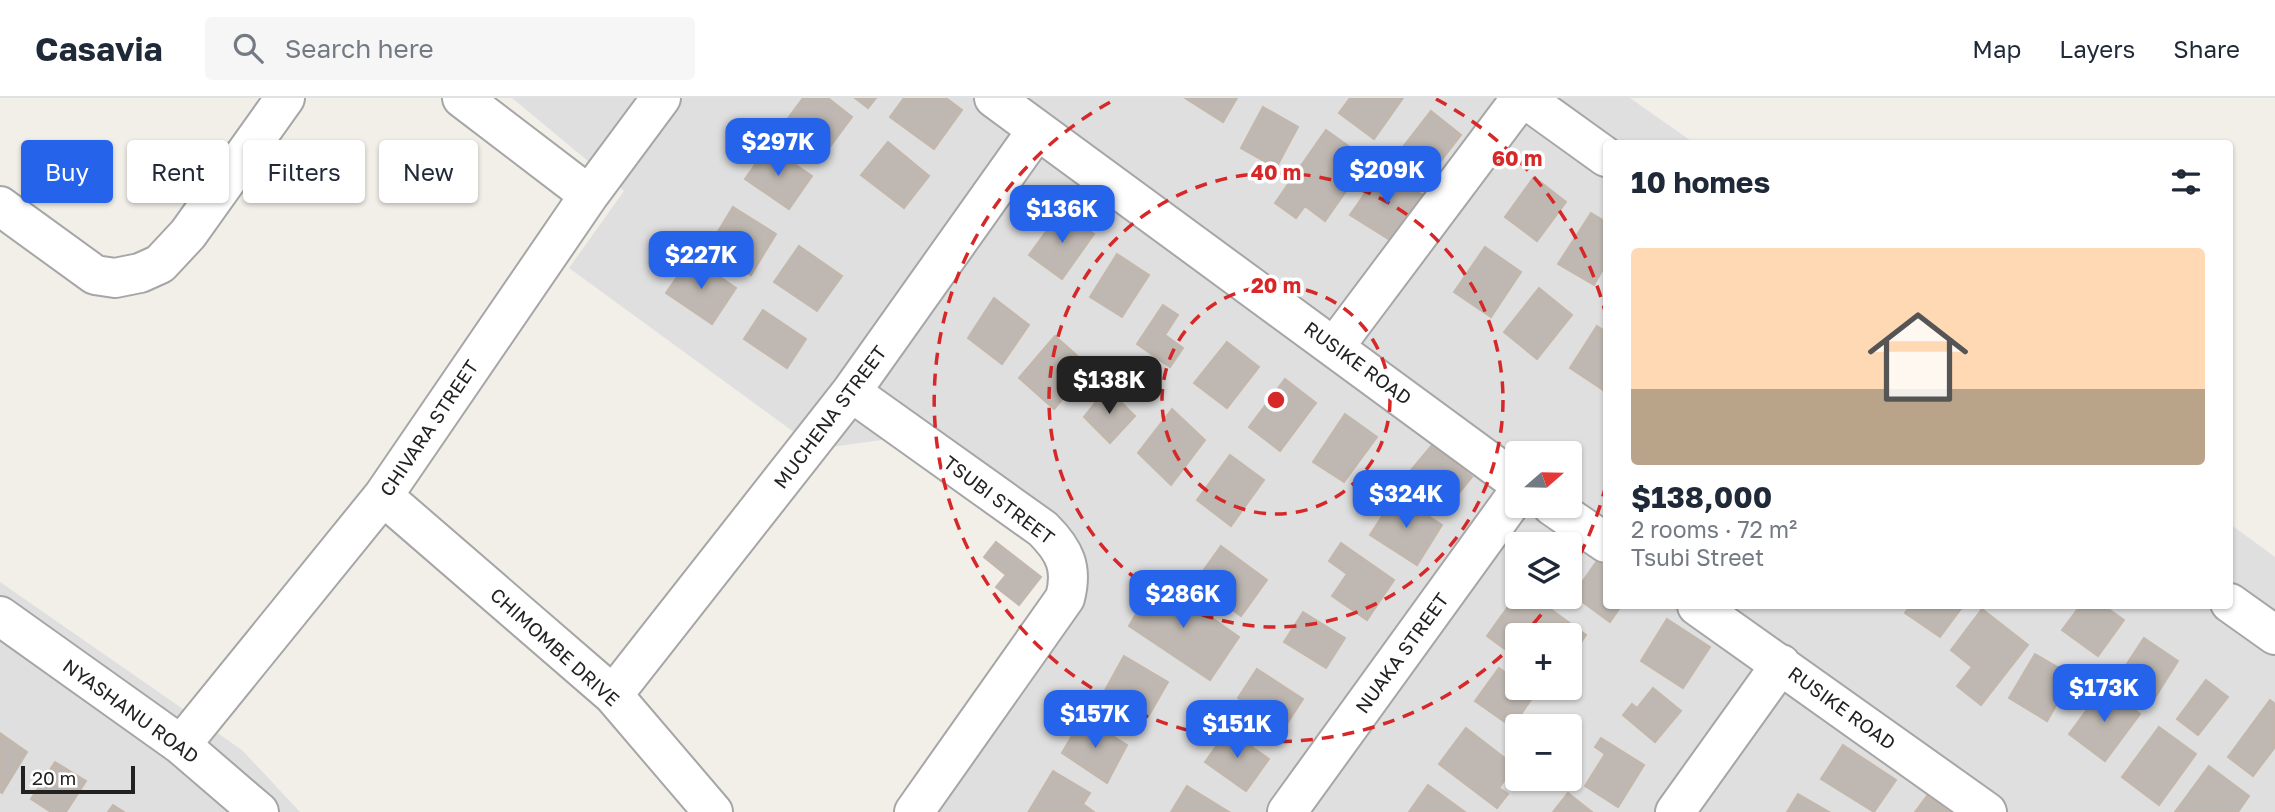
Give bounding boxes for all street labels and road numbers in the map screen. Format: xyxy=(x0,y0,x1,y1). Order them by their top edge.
street label: RUSIKE ROAD xyxy=(1300,316,1416,409)
street label: MUCHENA STREET xyxy=(768,341,891,493)
street label: CHIVARA STREET xyxy=(375,355,483,500)
street label: TSUBI STREET xyxy=(939,450,1059,549)
street label: CHIMOMBE DRIVE xyxy=(486,583,625,711)
street label: NUAKA STREET xyxy=(1350,588,1453,717)
street label: NYASHANU ROAD xyxy=(59,654,204,768)
street label: RUSIKE ROAD xyxy=(1784,661,1900,754)

